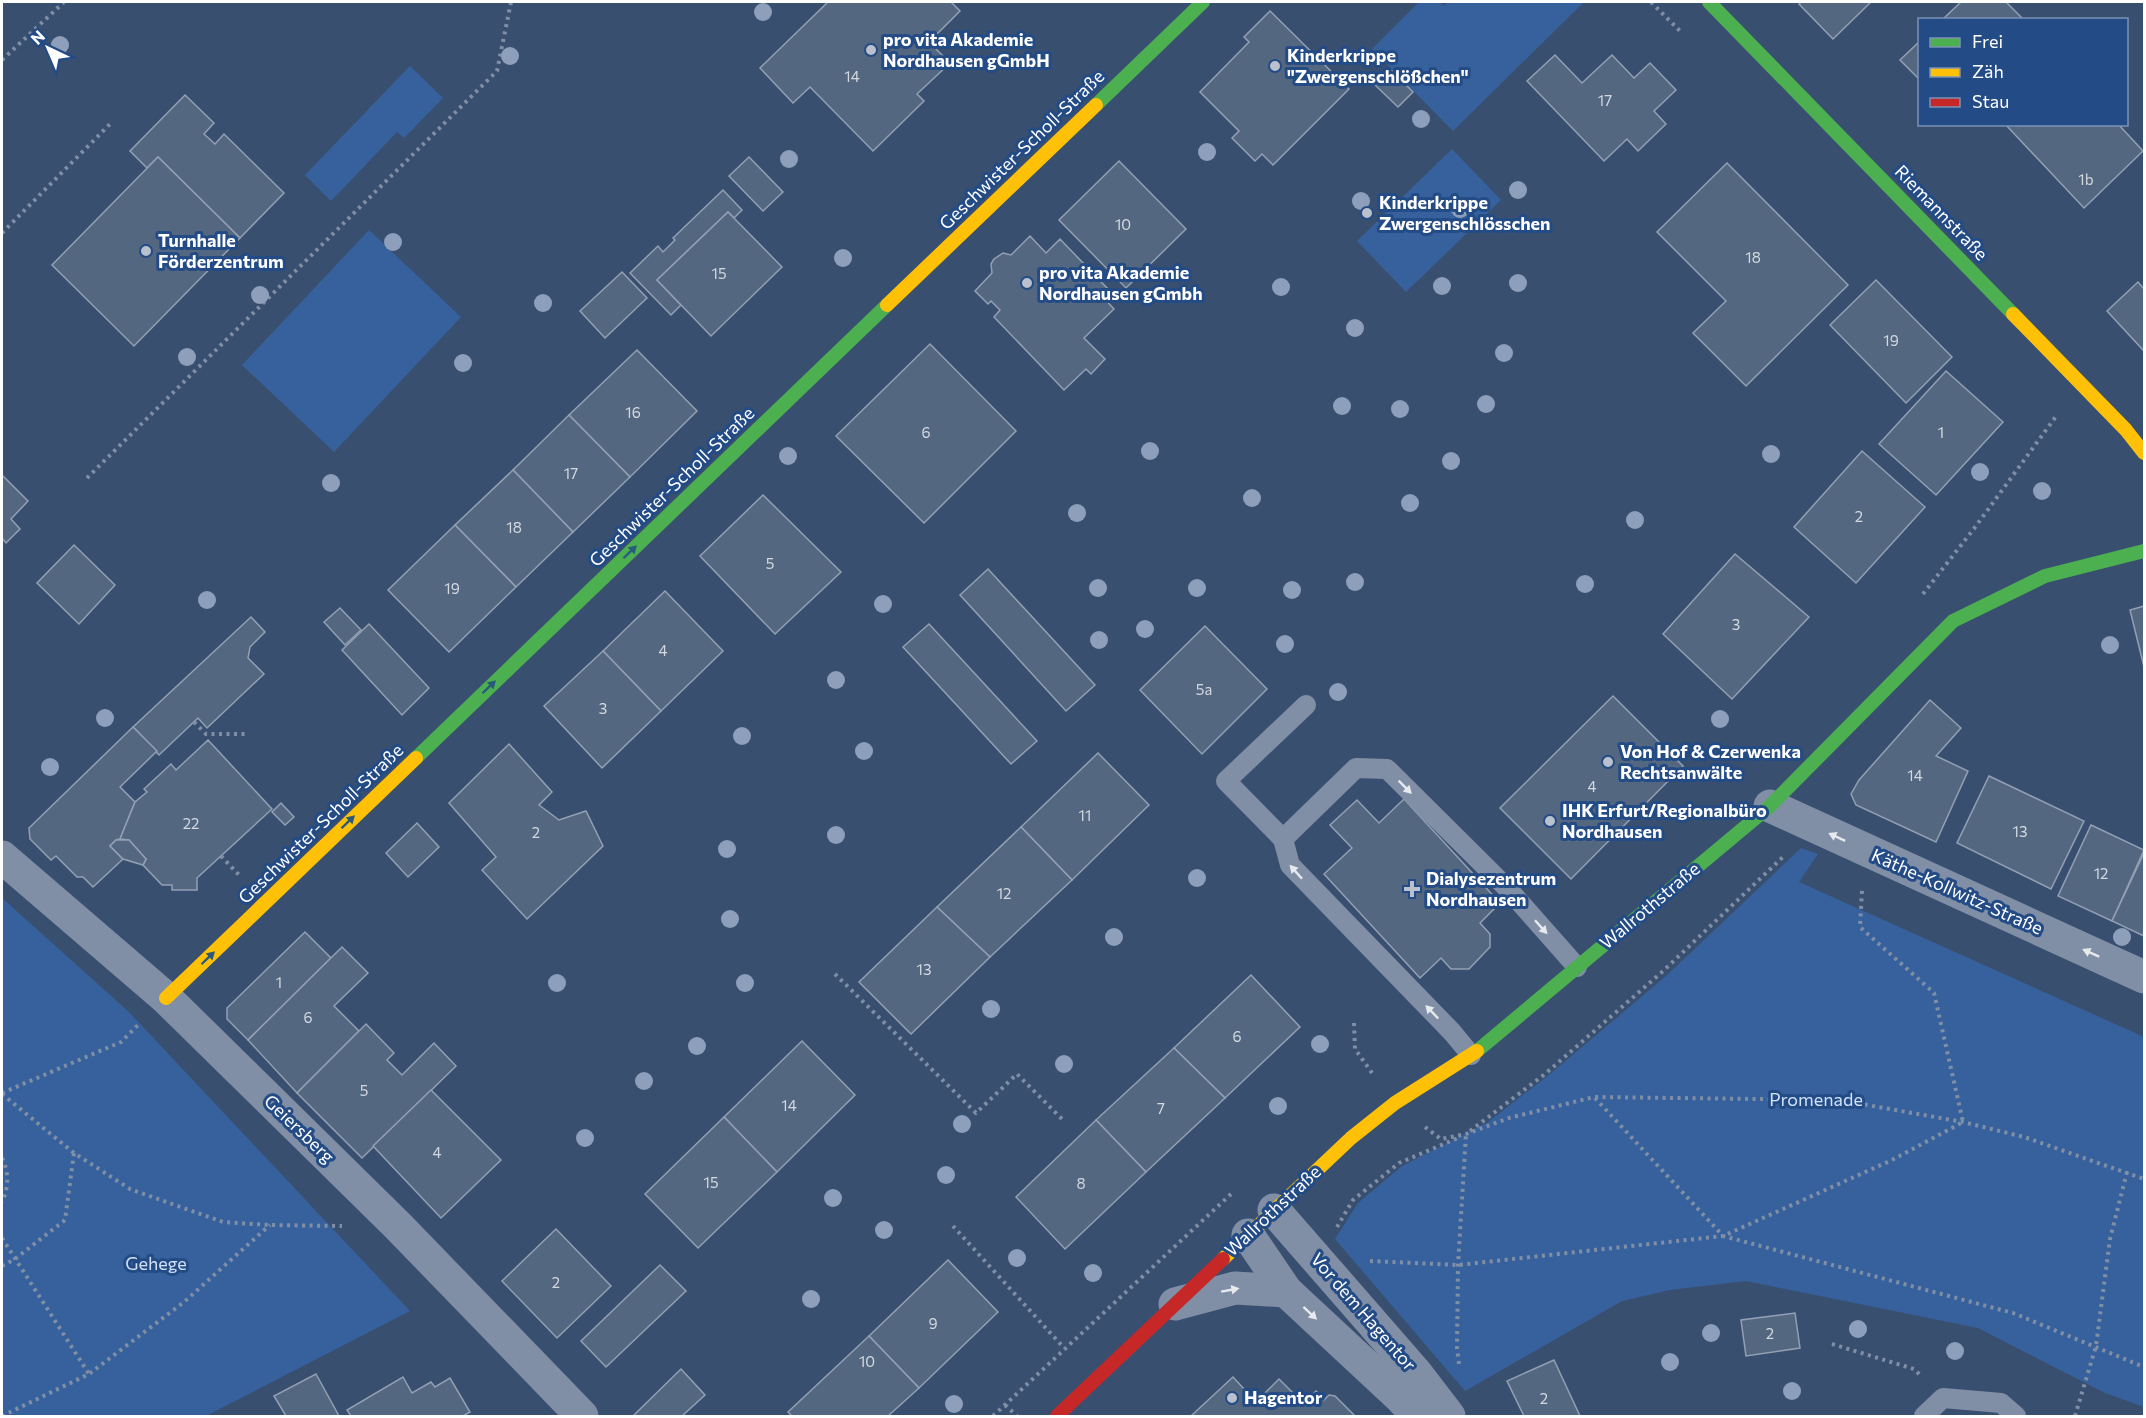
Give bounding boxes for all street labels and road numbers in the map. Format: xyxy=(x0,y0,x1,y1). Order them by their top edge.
street label: Geschwister-Scholl-Straße xyxy=(934,65,1108,234)
street label: Riemannstraße xyxy=(1891,160,1993,265)
street label: Geschwister-Scholl-Straße xyxy=(584,402,758,571)
street label: Geschwister-Scholl-Straße xyxy=(233,739,407,908)
street label: Käthe-Kollwitz-Straße xyxy=(1868,843,2046,939)
street label: Wallrothstraße xyxy=(1595,857,1704,953)
street label: Geiersberg xyxy=(260,1089,340,1167)
street label: Wallrothstraße xyxy=(1220,1160,1325,1260)
street label: Vor dem Hagentor xyxy=(1307,1248,1421,1375)

